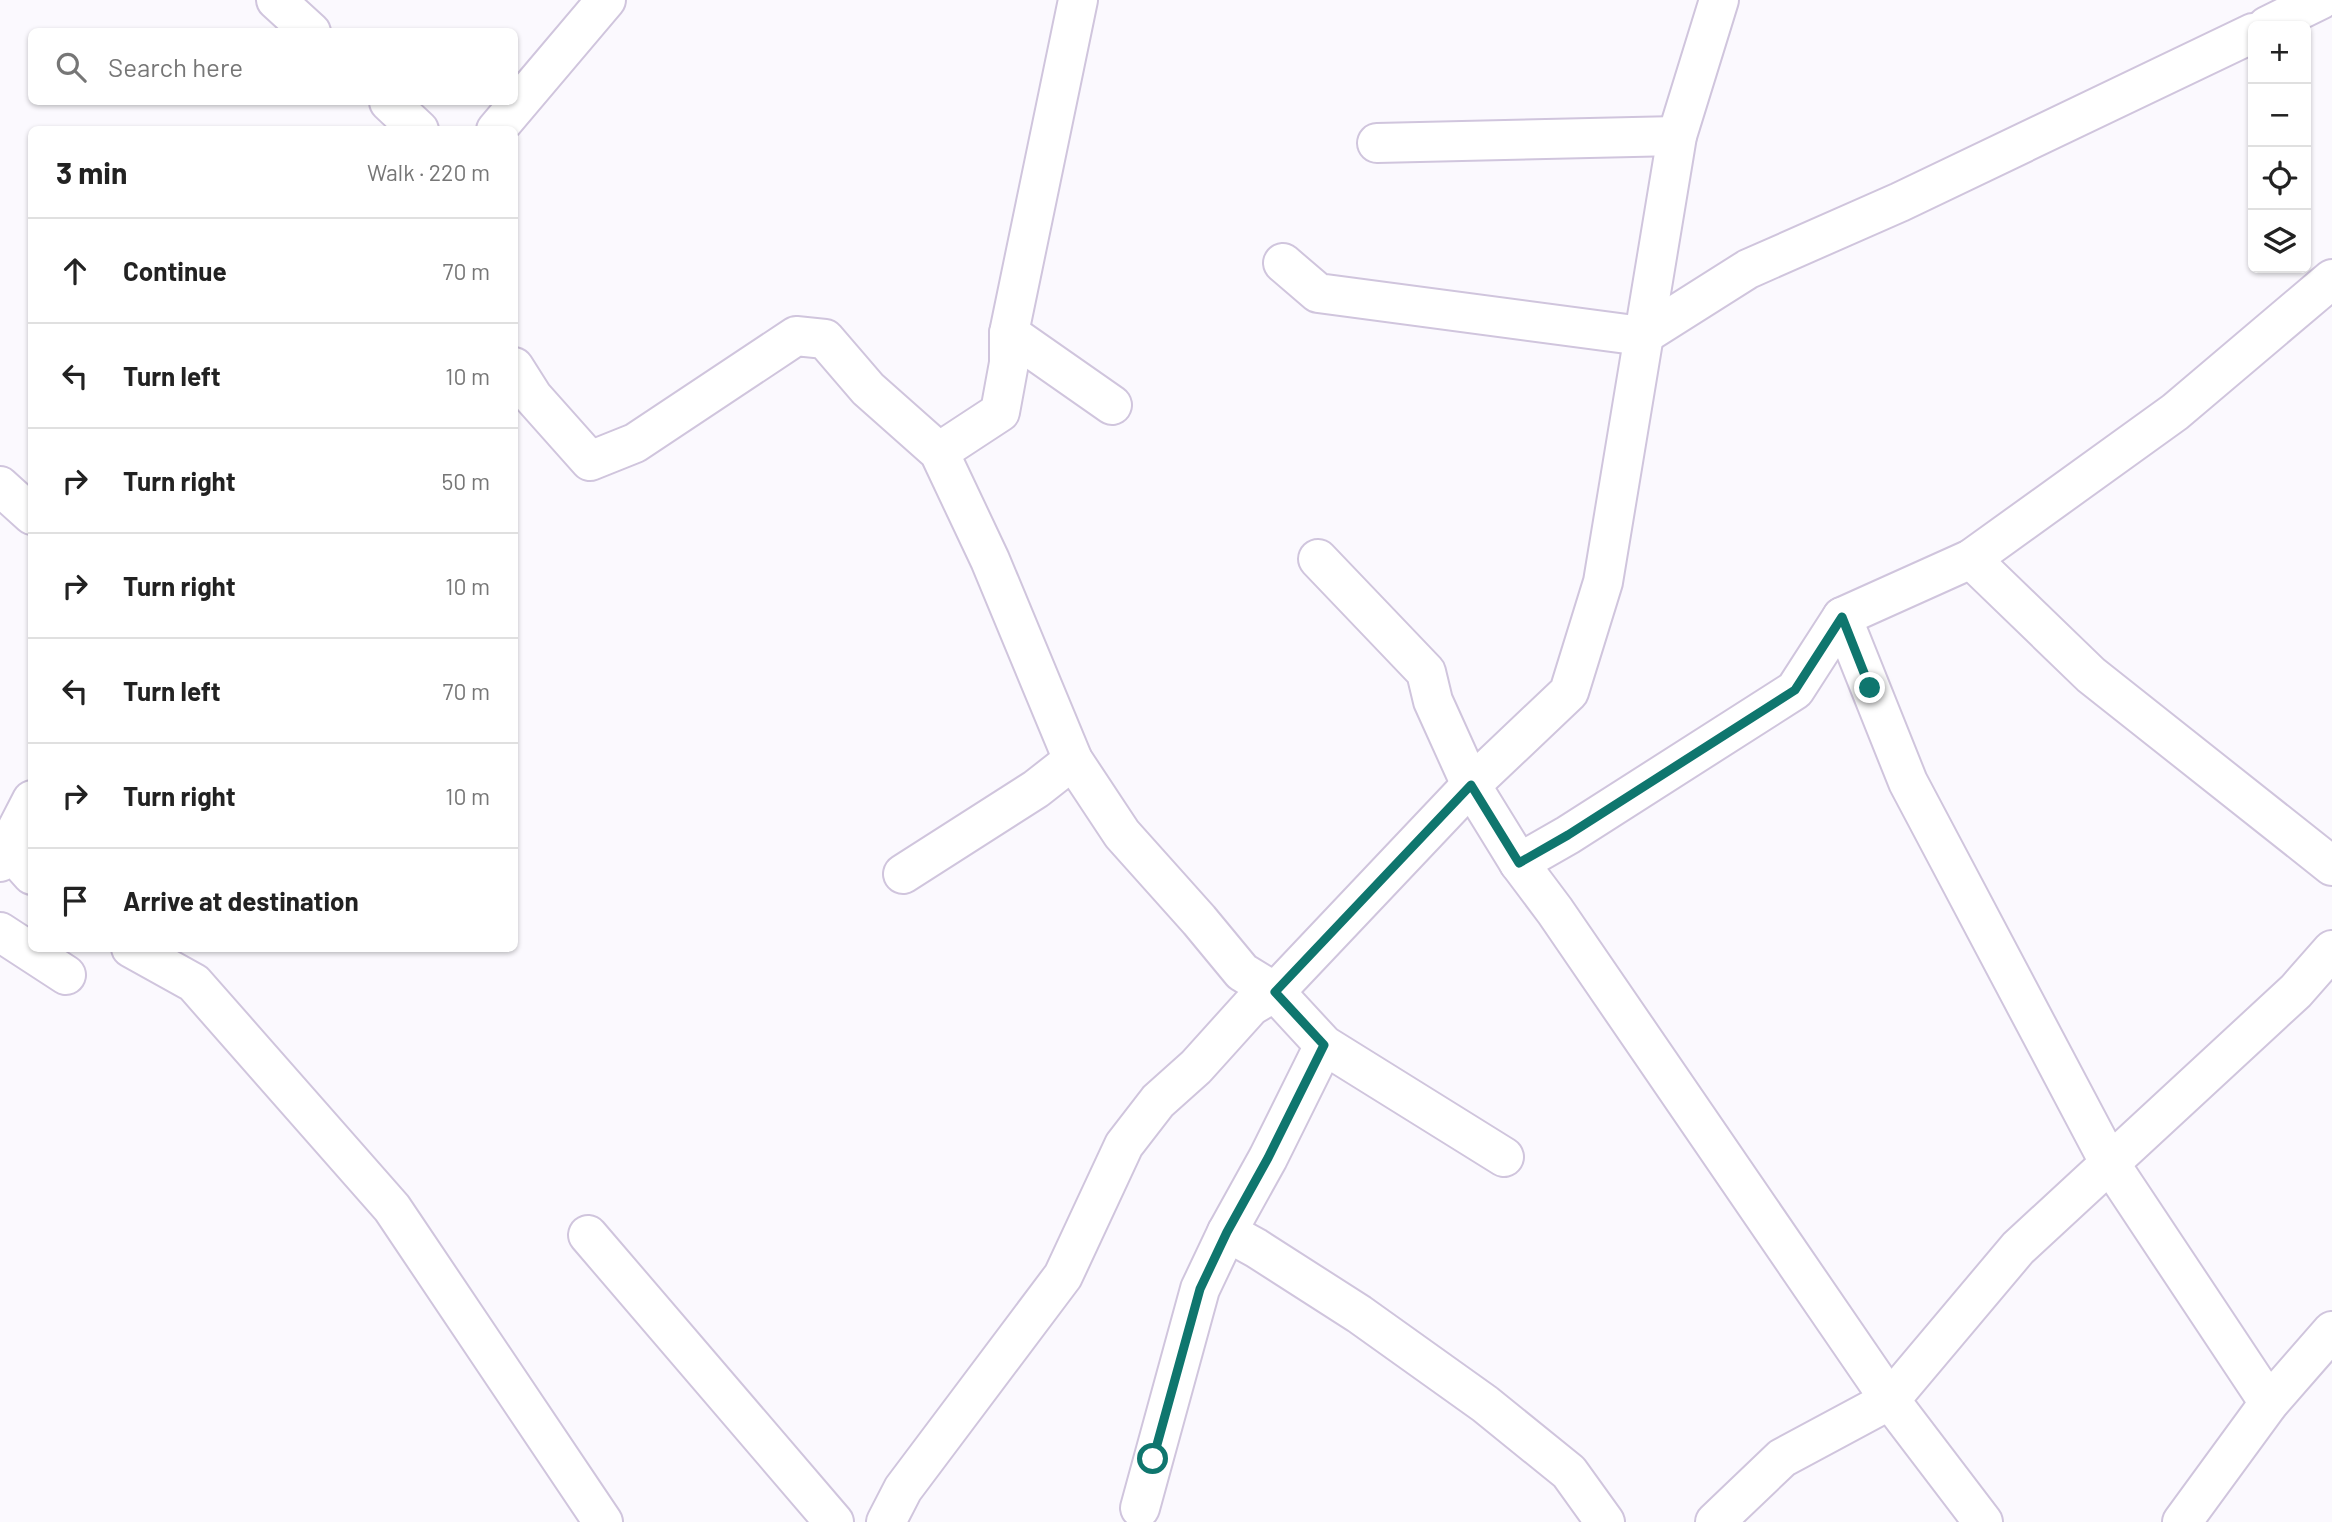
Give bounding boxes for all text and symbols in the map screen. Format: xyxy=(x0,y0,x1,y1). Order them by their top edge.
map controls xyxy=(2248,21,2311,273)
button: + xyxy=(2248,21,2311,84)
search box xyxy=(28,28,518,105)
icon: search xyxy=(52,48,90,86)
text: Search here xyxy=(108,51,243,82)
button: − xyxy=(2248,84,2311,147)
button: locate xyxy=(2248,147,2311,210)
text: 3 min xyxy=(56,154,127,190)
text: Walk · 220 m xyxy=(367,158,490,186)
button: layers xyxy=(2248,210,2311,273)
icon: ahead xyxy=(56,252,94,290)
text: Continue xyxy=(123,255,227,286)
text: 70 m xyxy=(443,257,490,285)
icon: left xyxy=(56,357,94,395)
text: Turn left xyxy=(123,360,221,391)
text: 10 m xyxy=(445,362,490,390)
icon: right xyxy=(56,462,94,500)
text: Turn right xyxy=(123,465,236,496)
text: 50 m xyxy=(442,467,490,495)
icon: right xyxy=(56,567,94,605)
text: Turn right xyxy=(123,570,236,601)
text: 10 m xyxy=(445,572,490,600)
icon: left xyxy=(56,672,94,710)
route end xyxy=(1854,672,1885,703)
text: Turn left xyxy=(123,675,221,706)
text: 70 m xyxy=(443,677,490,705)
icon: right xyxy=(56,777,94,815)
text: Turn right xyxy=(123,780,236,811)
text: 10 m xyxy=(445,782,490,810)
icon: arrive xyxy=(56,882,94,920)
text: Arrive at destination xyxy=(123,885,359,916)
route start xyxy=(1137,1443,1168,1474)

